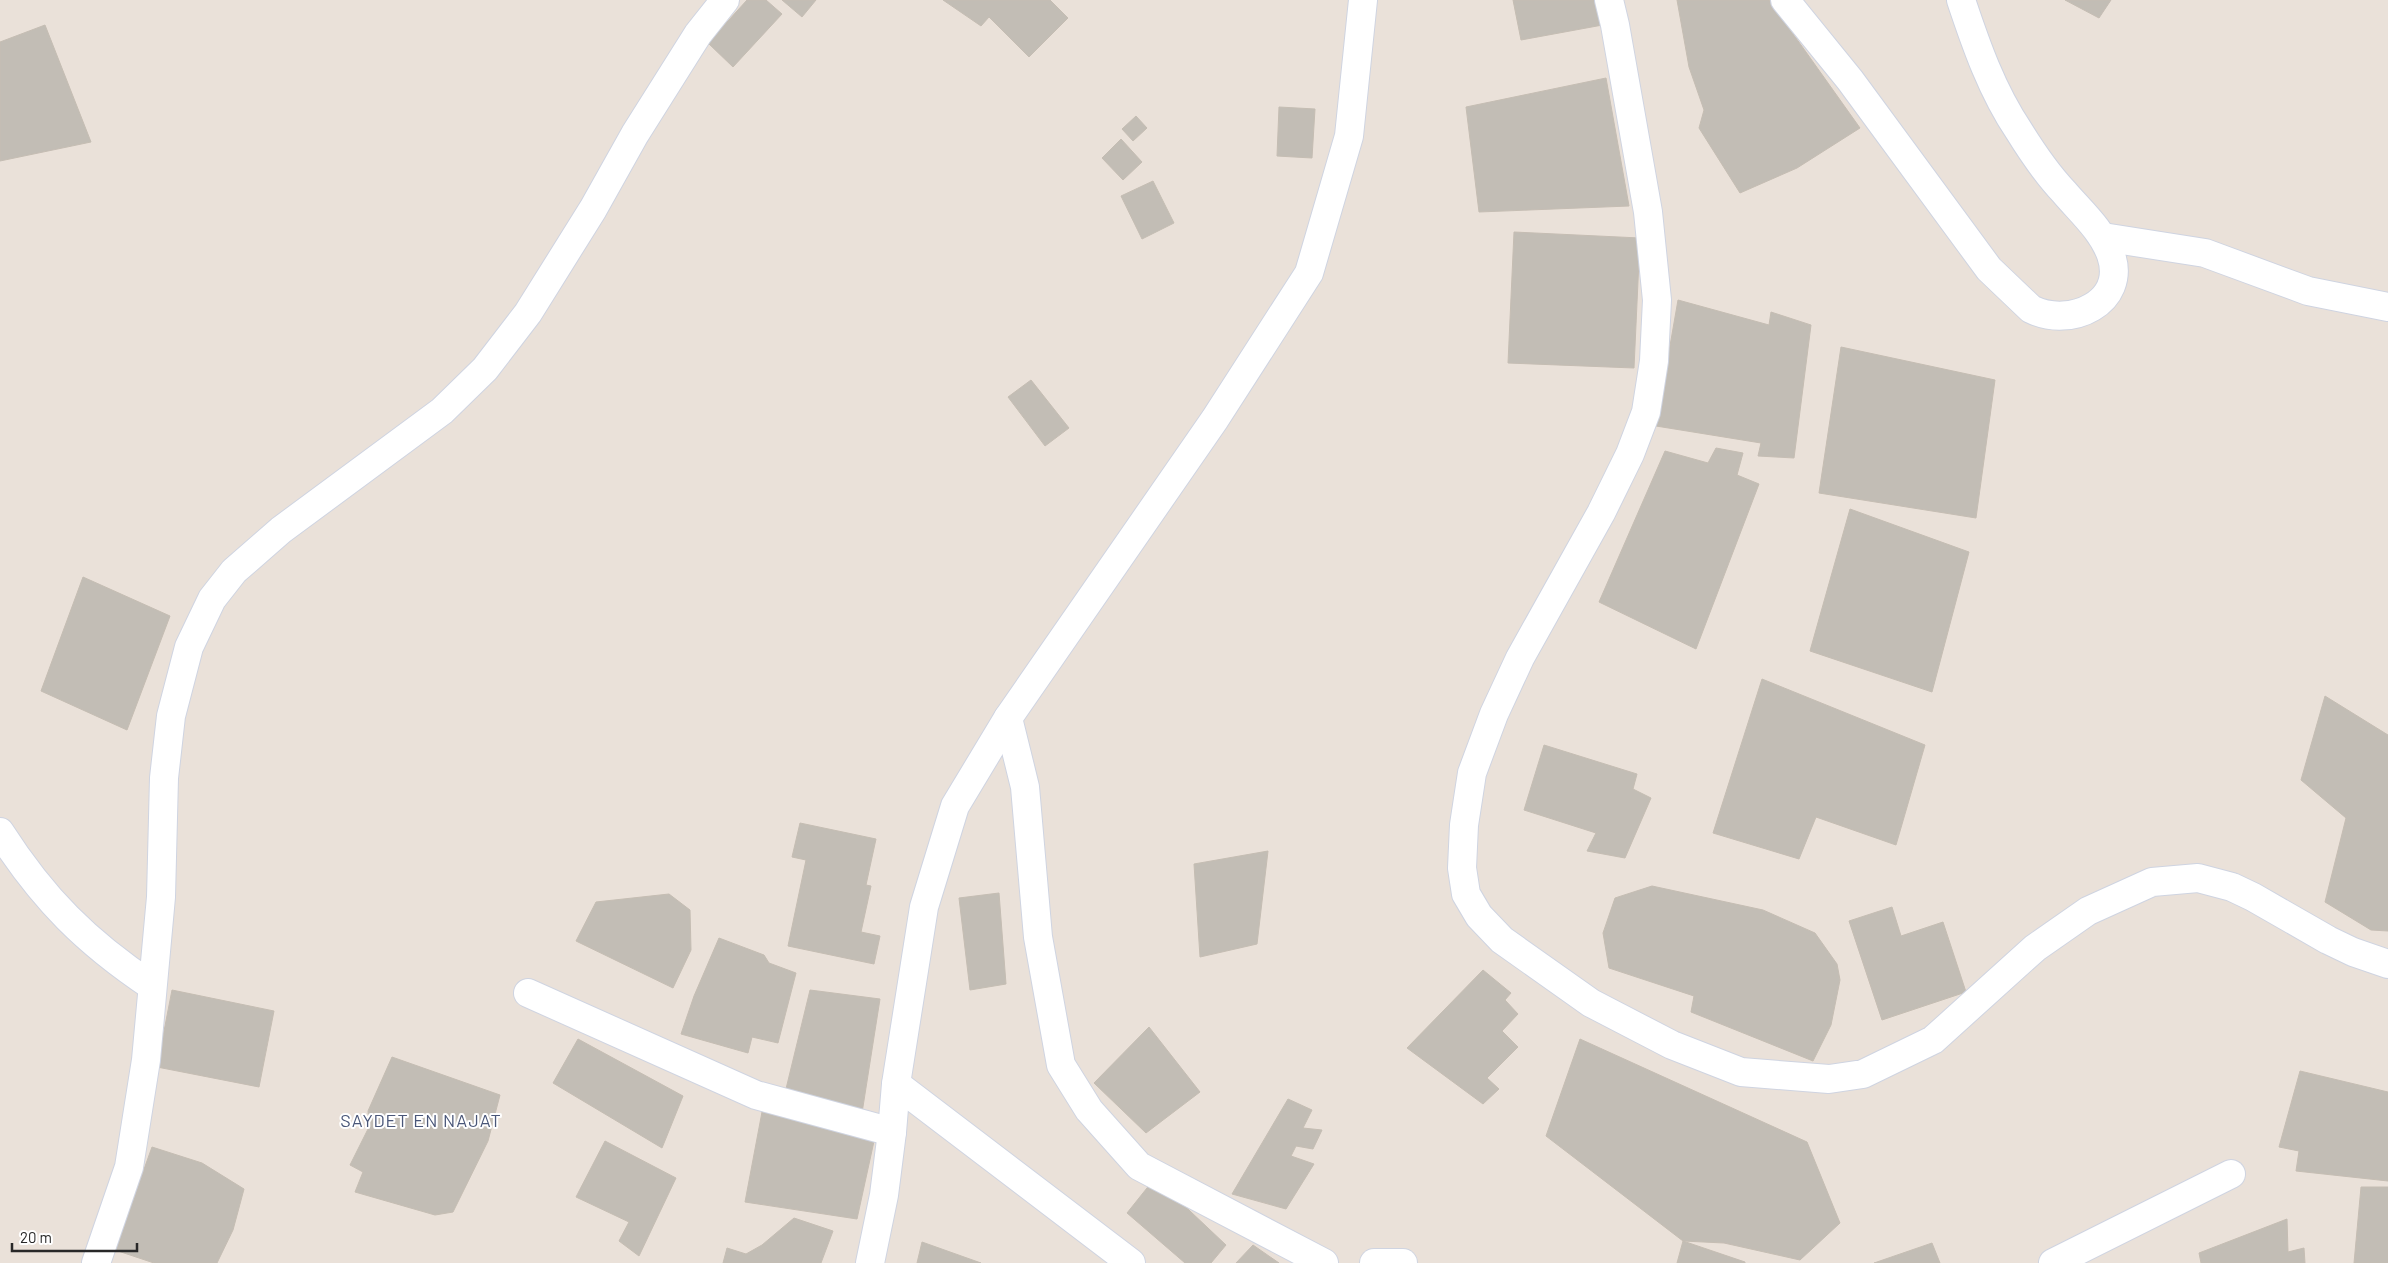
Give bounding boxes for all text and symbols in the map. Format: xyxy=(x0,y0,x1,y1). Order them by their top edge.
district label: SAYDET EN NAJAT xyxy=(340,1109,502,1131)
scale bar xyxy=(12,1220,138,1252)
text: 20 m xyxy=(20,1228,52,1246)

